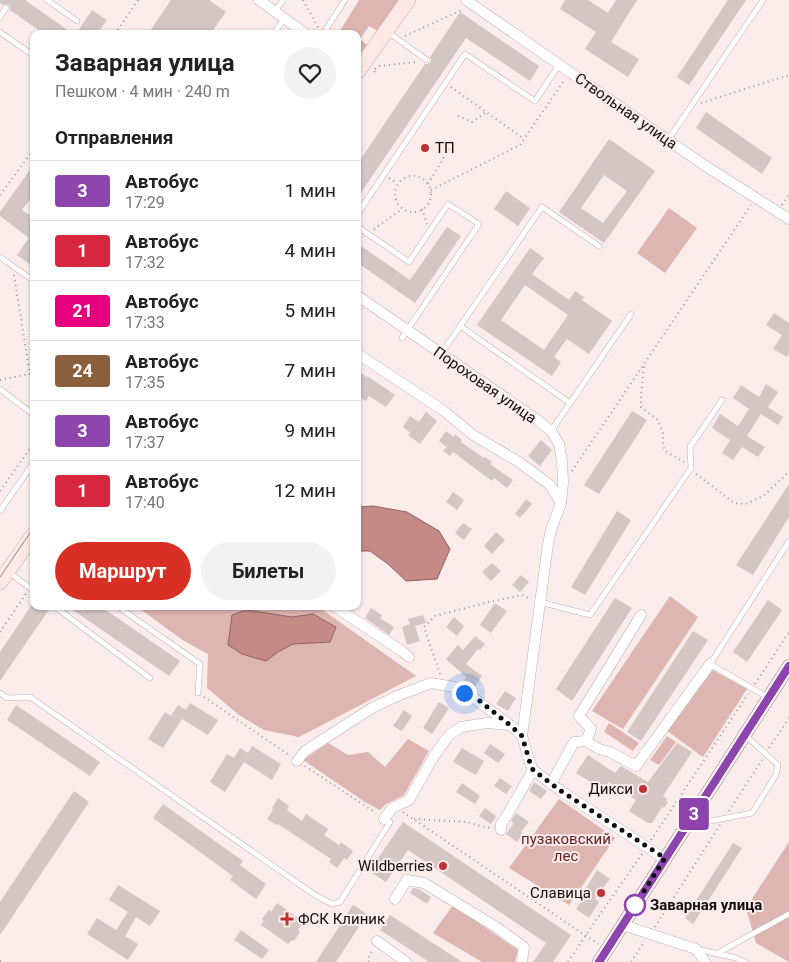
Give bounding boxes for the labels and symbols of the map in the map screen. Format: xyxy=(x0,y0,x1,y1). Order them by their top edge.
street label: Ствольная улица xyxy=(571,69,681,153)
place label: ТП xyxy=(435,139,455,157)
marker: ТП xyxy=(419,142,431,154)
street label: Пороховая улица xyxy=(430,343,540,427)
your location xyxy=(452,681,477,706)
place label: Дикси xyxy=(589,780,633,798)
marker: Дикси xyxy=(637,783,649,795)
line badge: 3 xyxy=(678,798,710,830)
park label: пузаковский лес xyxy=(521,830,611,865)
place label: Wildberries xyxy=(358,857,433,875)
marker: Wildberries xyxy=(437,860,449,872)
place label: Славица xyxy=(530,884,591,902)
marker: Славица xyxy=(595,887,607,899)
marker: Заварная улица xyxy=(624,894,646,916)
place label: Заварная улица xyxy=(650,896,762,914)
place label: ФСК Клиник xyxy=(298,910,385,928)
marker: ФСК Клиник xyxy=(280,912,294,926)

